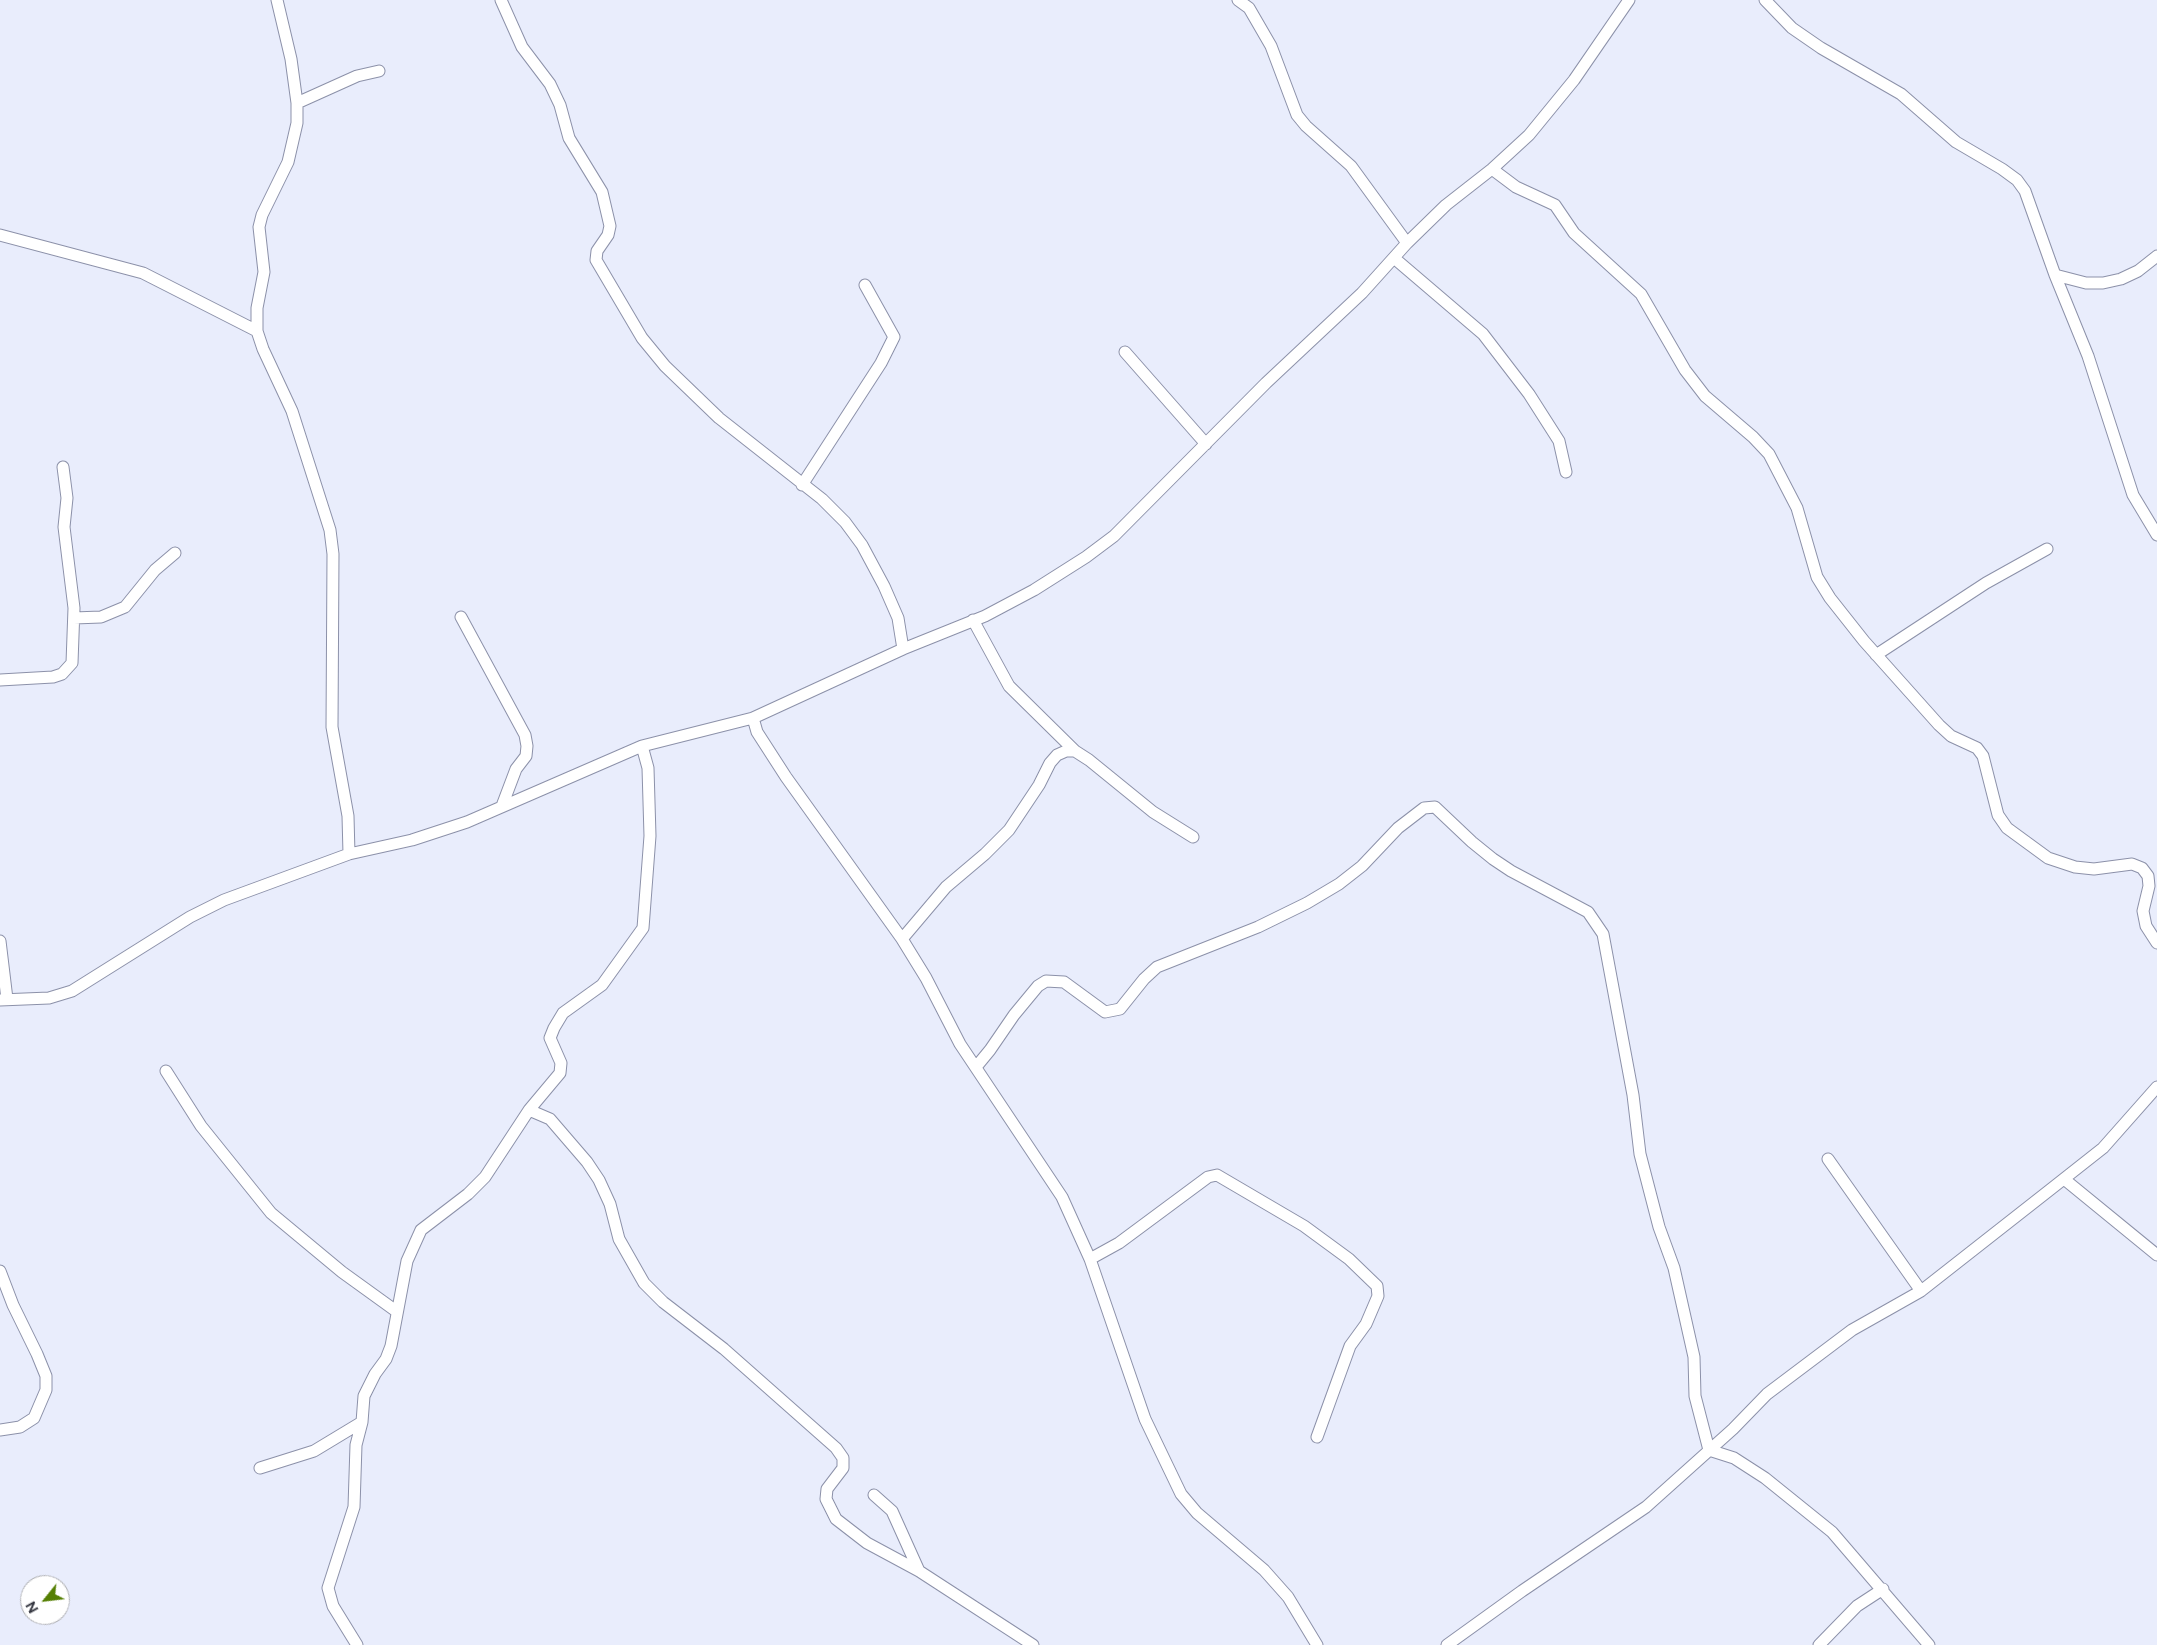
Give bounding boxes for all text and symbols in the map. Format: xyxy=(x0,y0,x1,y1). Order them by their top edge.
north arrow xyxy=(20,1575,70,1625)
text: N xyxy=(22,1598,42,1616)

